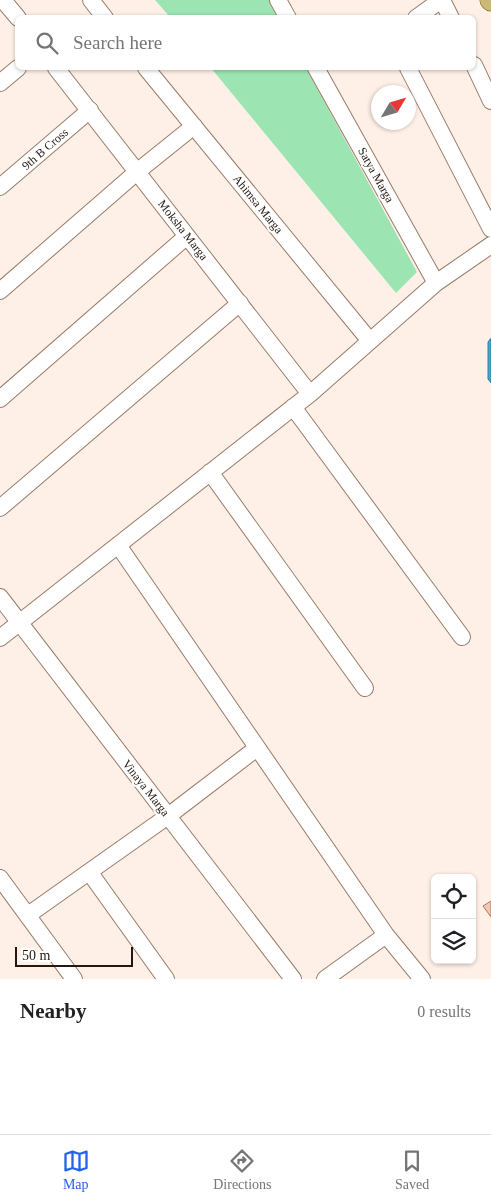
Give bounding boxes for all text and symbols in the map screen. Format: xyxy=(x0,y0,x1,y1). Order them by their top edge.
search box xyxy=(15,15,476,70)
icon: search xyxy=(33,29,61,57)
text: Search here xyxy=(73,32,162,53)
north arrow xyxy=(371,85,416,130)
street label: 9th B Cross xyxy=(19,125,71,173)
street label: Satya Marga xyxy=(355,145,397,206)
street label: Ahimsa Marga xyxy=(230,172,286,237)
street label: Moksha Marga xyxy=(155,197,211,264)
street label: Vinaya Marga xyxy=(120,757,173,820)
map controls xyxy=(431,874,476,964)
button: locate xyxy=(431,874,476,919)
button: layers xyxy=(431,919,476,964)
scale bar xyxy=(15,944,132,967)
text: 50 m xyxy=(22,948,50,963)
text: Nearby xyxy=(20,999,87,1023)
text: 0 results xyxy=(417,1003,471,1020)
tab: Map xyxy=(62,1147,90,1193)
tab: Directions xyxy=(213,1147,272,1193)
tab: Saved xyxy=(395,1147,429,1193)

